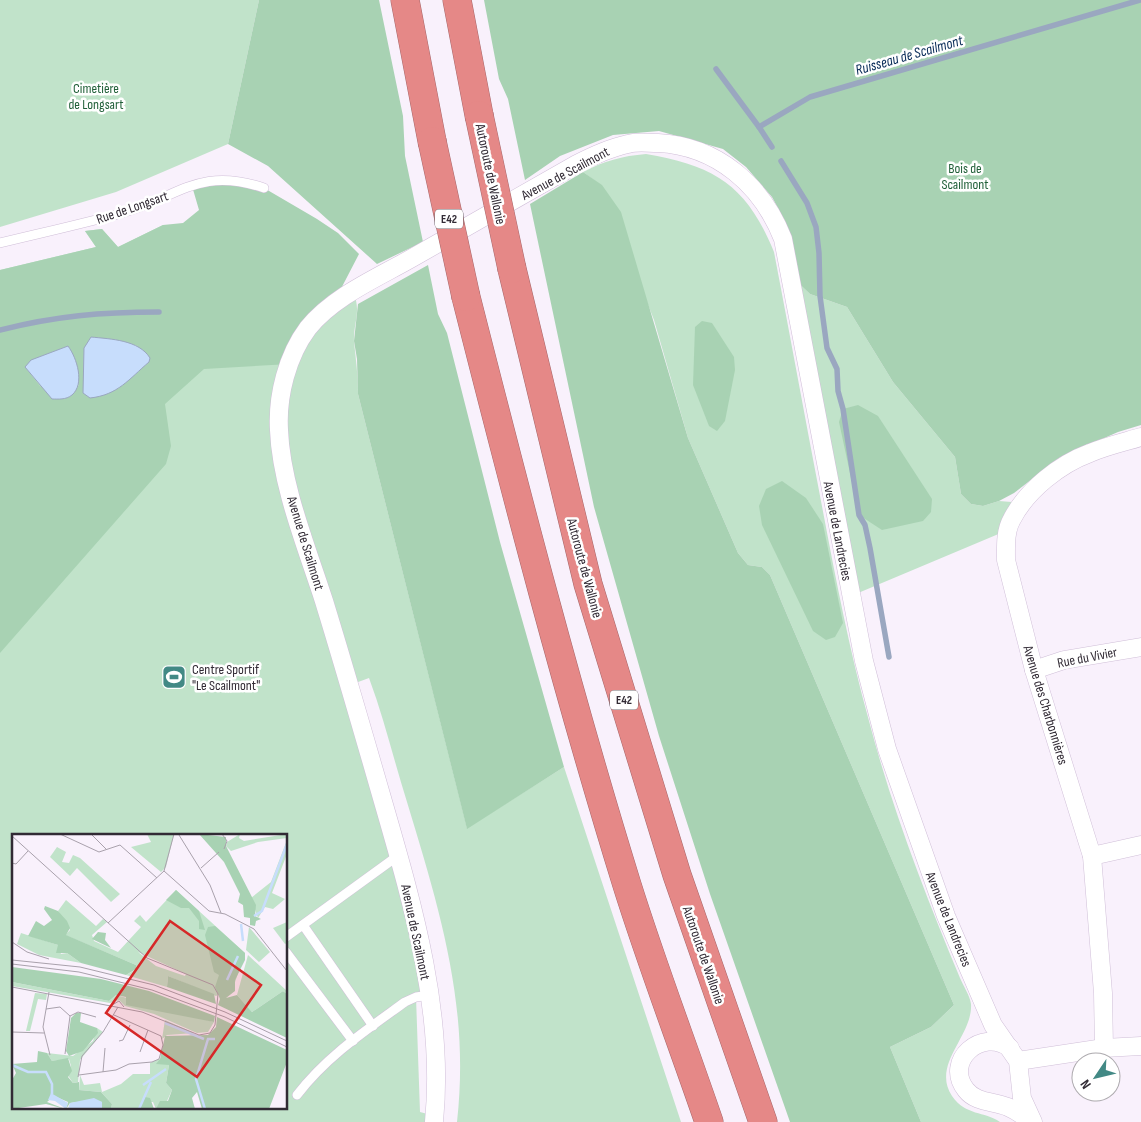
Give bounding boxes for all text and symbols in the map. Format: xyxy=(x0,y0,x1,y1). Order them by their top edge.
water label: Ruisseau de Scailmont xyxy=(853,31,966,80)
park label: Cimetière de Longsart xyxy=(69,80,123,113)
street label: Autoroute de Wallonie xyxy=(471,121,509,226)
street label: Avenue de Scailmont xyxy=(517,143,612,204)
park label: Bois de Scailmont xyxy=(941,160,989,193)
street label: Rue de Longsart xyxy=(94,187,170,228)
road number: E42 xyxy=(435,210,463,228)
street label: Avenue de Landrecies xyxy=(819,479,855,582)
street label: Avenue de Scailmont xyxy=(283,493,328,592)
street label: Autoroute de Wallonie xyxy=(563,516,606,620)
street label: Avenue des Charbonnières xyxy=(1019,643,1072,767)
street label: Rue du Vivier xyxy=(1056,643,1118,672)
place label: Centre Sportif "Le Scailmont" xyxy=(192,661,260,694)
sports icon: Centre Sportif "Le Scailmont" xyxy=(161,664,187,690)
road number: E42 xyxy=(610,690,638,710)
inset map xyxy=(12,834,288,1110)
street label: Avenue de Landrecies xyxy=(921,868,975,969)
street label: Avenue de Scailmont xyxy=(397,882,434,981)
street label: Autoroute de Wallonie xyxy=(679,903,728,1006)
north arrow xyxy=(1071,1052,1121,1102)
text: N xyxy=(1077,1076,1095,1092)

